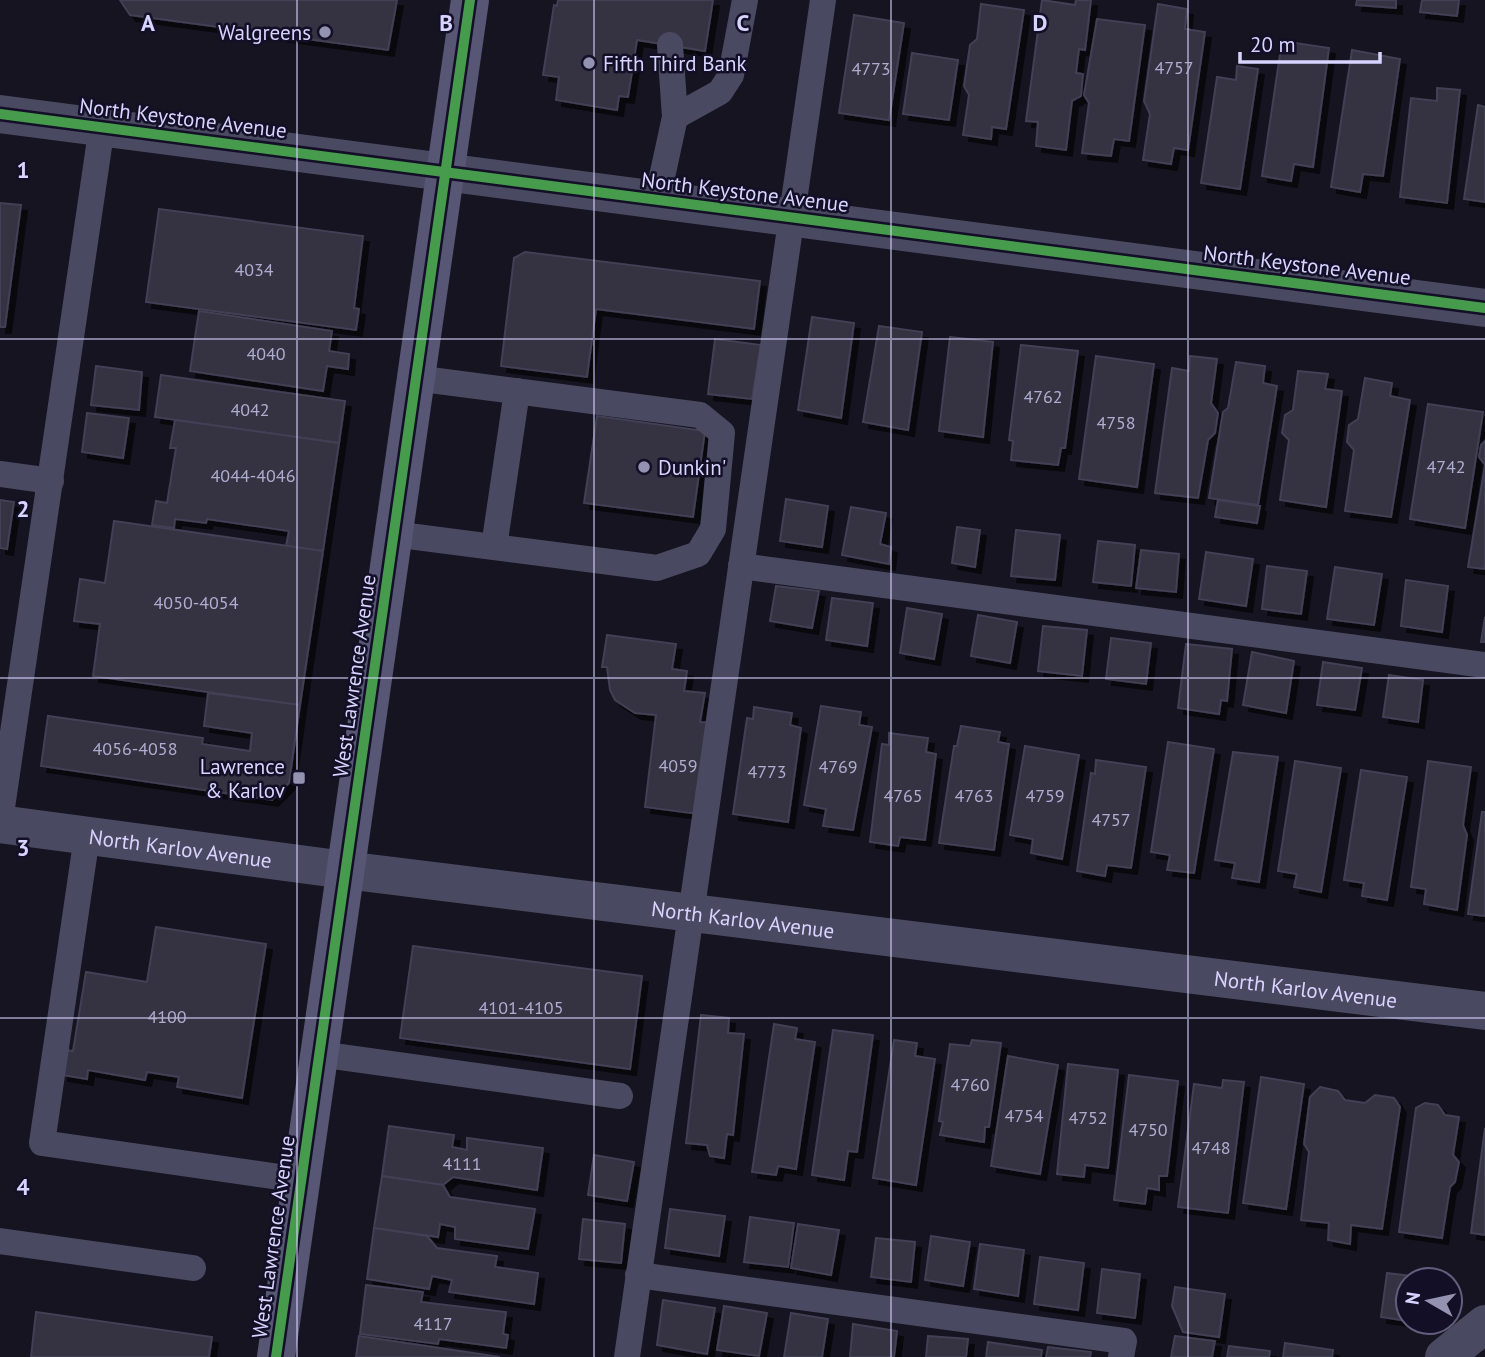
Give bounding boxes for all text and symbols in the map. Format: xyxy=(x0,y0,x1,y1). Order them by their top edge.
text: A xyxy=(141,8,155,37)
text: B xyxy=(439,8,453,37)
text: C xyxy=(737,8,750,37)
text: D xyxy=(1033,8,1047,37)
place label: Walgreens xyxy=(218,19,311,46)
scale bar xyxy=(1240,21,1380,65)
marker: Walgreens xyxy=(317,24,333,40)
text: 20 m xyxy=(1250,31,1296,58)
place label: Fifth Third Bank xyxy=(603,50,746,77)
marker: Fifth Third Bank xyxy=(581,55,597,71)
house number: 4757 xyxy=(1154,56,1194,79)
house number: 4773 xyxy=(851,57,891,80)
street label: North Keystone Avenue xyxy=(78,92,288,144)
text: 1 xyxy=(16,155,30,184)
street label: North Keystone Avenue xyxy=(640,166,850,218)
street label: North Keystone Avenue xyxy=(1202,239,1412,291)
house number: 4034 xyxy=(234,258,274,281)
house number: 4040 xyxy=(246,342,286,365)
house number: 4762 xyxy=(1023,385,1063,408)
house number: 4042 xyxy=(230,398,270,421)
house number: 4758 xyxy=(1096,411,1136,434)
place label: Dunkin' xyxy=(658,454,726,481)
house number: 4742 xyxy=(1426,455,1466,478)
marker: Dunkin' xyxy=(636,459,652,475)
house number: 4044-4046 xyxy=(211,464,295,487)
text: 2 xyxy=(16,494,30,523)
street label: West Lawrence Avenue xyxy=(326,573,382,779)
house number: 4050-4054 xyxy=(154,591,239,614)
house number: 4056-4058 xyxy=(93,737,177,760)
place label: Lawrence & Karlov xyxy=(200,753,285,804)
house number: 4059 xyxy=(658,754,698,777)
house number: 4769 xyxy=(818,755,858,778)
house number: 4773 xyxy=(747,760,787,783)
marker: Lawrence & Karlov xyxy=(291,770,307,786)
house number: 4765 xyxy=(883,784,923,807)
house number: 4763 xyxy=(954,784,994,807)
house number: 4759 xyxy=(1025,784,1065,807)
house number: 4757 xyxy=(1091,808,1131,831)
street label: North Karlov Avenue xyxy=(87,822,274,874)
text: 3 xyxy=(16,833,30,862)
street label: North Karlov Avenue xyxy=(650,895,836,944)
street label: North Karlov Avenue xyxy=(1213,964,1399,1014)
house number: 4101-4105 xyxy=(479,996,563,1019)
house number: 4100 xyxy=(147,1005,187,1028)
house number: 4760 xyxy=(950,1073,990,1096)
house number: 4754 xyxy=(1004,1104,1044,1127)
house number: 4752 xyxy=(1068,1106,1108,1129)
house number: 4750 xyxy=(1128,1118,1168,1141)
street label: West Lawrence Avenue xyxy=(245,1134,301,1340)
house number: 4748 xyxy=(1191,1136,1231,1159)
house number: 4111 xyxy=(442,1152,482,1175)
text: 4 xyxy=(16,1172,30,1201)
north arrow xyxy=(1394,1266,1464,1336)
text: N xyxy=(1399,1290,1425,1306)
house number: 4117 xyxy=(413,1312,453,1335)

